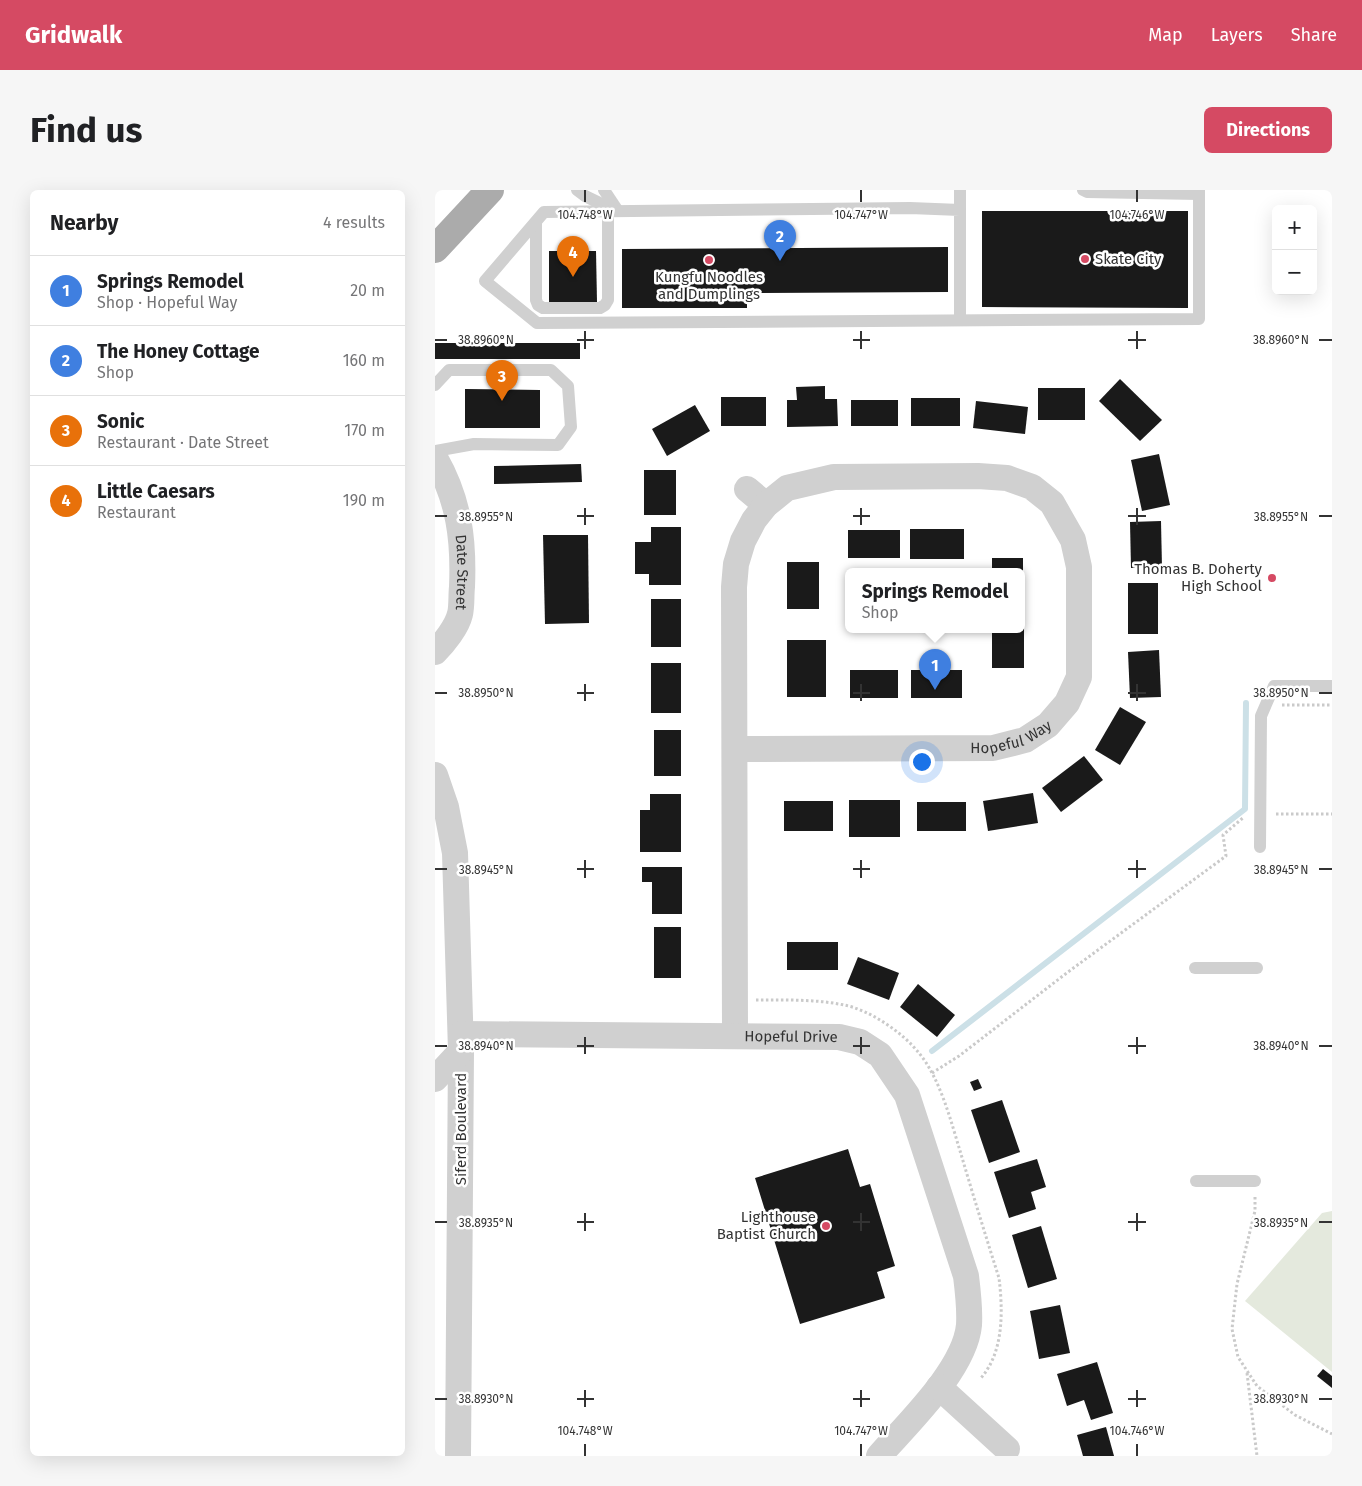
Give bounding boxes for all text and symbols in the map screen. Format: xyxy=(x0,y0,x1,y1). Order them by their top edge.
text: Gridwalk xyxy=(25,21,122,49)
text: Map xyxy=(1148,24,1183,46)
text: Layers xyxy=(1211,24,1263,46)
text: Share xyxy=(1291,24,1337,46)
button: Directions xyxy=(1204,107,1332,153)
text: Find us xyxy=(30,109,142,151)
map controls xyxy=(1272,205,1317,295)
button: + xyxy=(1272,205,1317,250)
text: 104.748°W xyxy=(557,208,613,222)
text: 104.747°W xyxy=(834,208,888,222)
text: 104.746°W xyxy=(1110,208,1165,222)
text: Nearby xyxy=(50,210,118,236)
text: 4 results xyxy=(323,213,385,232)
pin: 2 xyxy=(764,220,796,261)
pin: 4 xyxy=(557,236,589,277)
place label: Skate City xyxy=(1095,250,1162,268)
button: − xyxy=(1272,250,1317,295)
marker: Skate City xyxy=(1079,253,1091,265)
marker: Kungfu Noodles and Dumplings xyxy=(703,254,715,266)
place label: Kungfu Noodles and Dumplings xyxy=(655,268,763,303)
text: Springs Remodel xyxy=(97,270,244,293)
text: 1 xyxy=(62,281,70,300)
text: 20 m xyxy=(350,281,385,300)
text: Shop · Hopeful Way xyxy=(97,293,237,312)
text: 38.8960°N xyxy=(458,333,514,347)
text: 38.8960°N xyxy=(1253,333,1309,347)
text: The Honey Cottage xyxy=(97,340,259,363)
text: 2 xyxy=(62,351,70,370)
text: 160 m xyxy=(343,351,385,370)
pin: 3 xyxy=(486,360,518,401)
text: Shop xyxy=(97,363,134,382)
text: Sonic xyxy=(97,410,144,433)
text: 3 xyxy=(62,421,70,440)
text: 170 m xyxy=(344,421,385,440)
text: Restaurant · Date Street xyxy=(97,433,269,452)
text: Little Caesars xyxy=(97,480,215,503)
text: 4 xyxy=(61,491,71,510)
text: 190 m xyxy=(343,491,385,510)
text: Restaurant xyxy=(97,503,176,522)
text: 38.8955°N xyxy=(459,510,513,524)
text: 38.8955°N xyxy=(1254,510,1308,524)
street label: Date Street xyxy=(452,533,471,611)
place label: Thomas B. Doherty High School xyxy=(1134,560,1263,595)
popup xyxy=(845,568,1025,633)
marker: Thomas B. Doherty High School xyxy=(1266,572,1278,584)
text: Springs Remodel xyxy=(862,580,1008,603)
text: Shop xyxy=(862,603,899,622)
pin: 1 xyxy=(919,649,951,690)
text: 38.8950°N xyxy=(458,686,514,700)
text: 38.8950°N xyxy=(1253,686,1309,700)
street label: Hopeful Way xyxy=(970,716,1055,758)
your location xyxy=(909,749,935,775)
text: 38.8945°N xyxy=(459,863,513,877)
text: 38.8945°N xyxy=(1254,863,1308,877)
street label: Hopeful Drive xyxy=(744,1027,838,1046)
text: 38.8940°N xyxy=(458,1039,514,1053)
text: 38.8940°N xyxy=(1253,1039,1309,1053)
street label: Siferd Boulevard xyxy=(452,1073,470,1185)
place label: Lighthouse Baptist Church xyxy=(717,1208,816,1243)
text: 38.8935°N xyxy=(459,1216,513,1230)
text: 38.8935°N xyxy=(1254,1216,1308,1230)
marker: Lighthouse Baptist Church xyxy=(820,1220,832,1232)
text: 38.8930°N xyxy=(458,1392,514,1406)
text: 38.8930°N xyxy=(1253,1392,1309,1406)
text: 104.748°W xyxy=(557,1424,613,1438)
text: 104.747°W xyxy=(834,1424,888,1438)
text: 104.746°W xyxy=(1110,1424,1165,1438)

